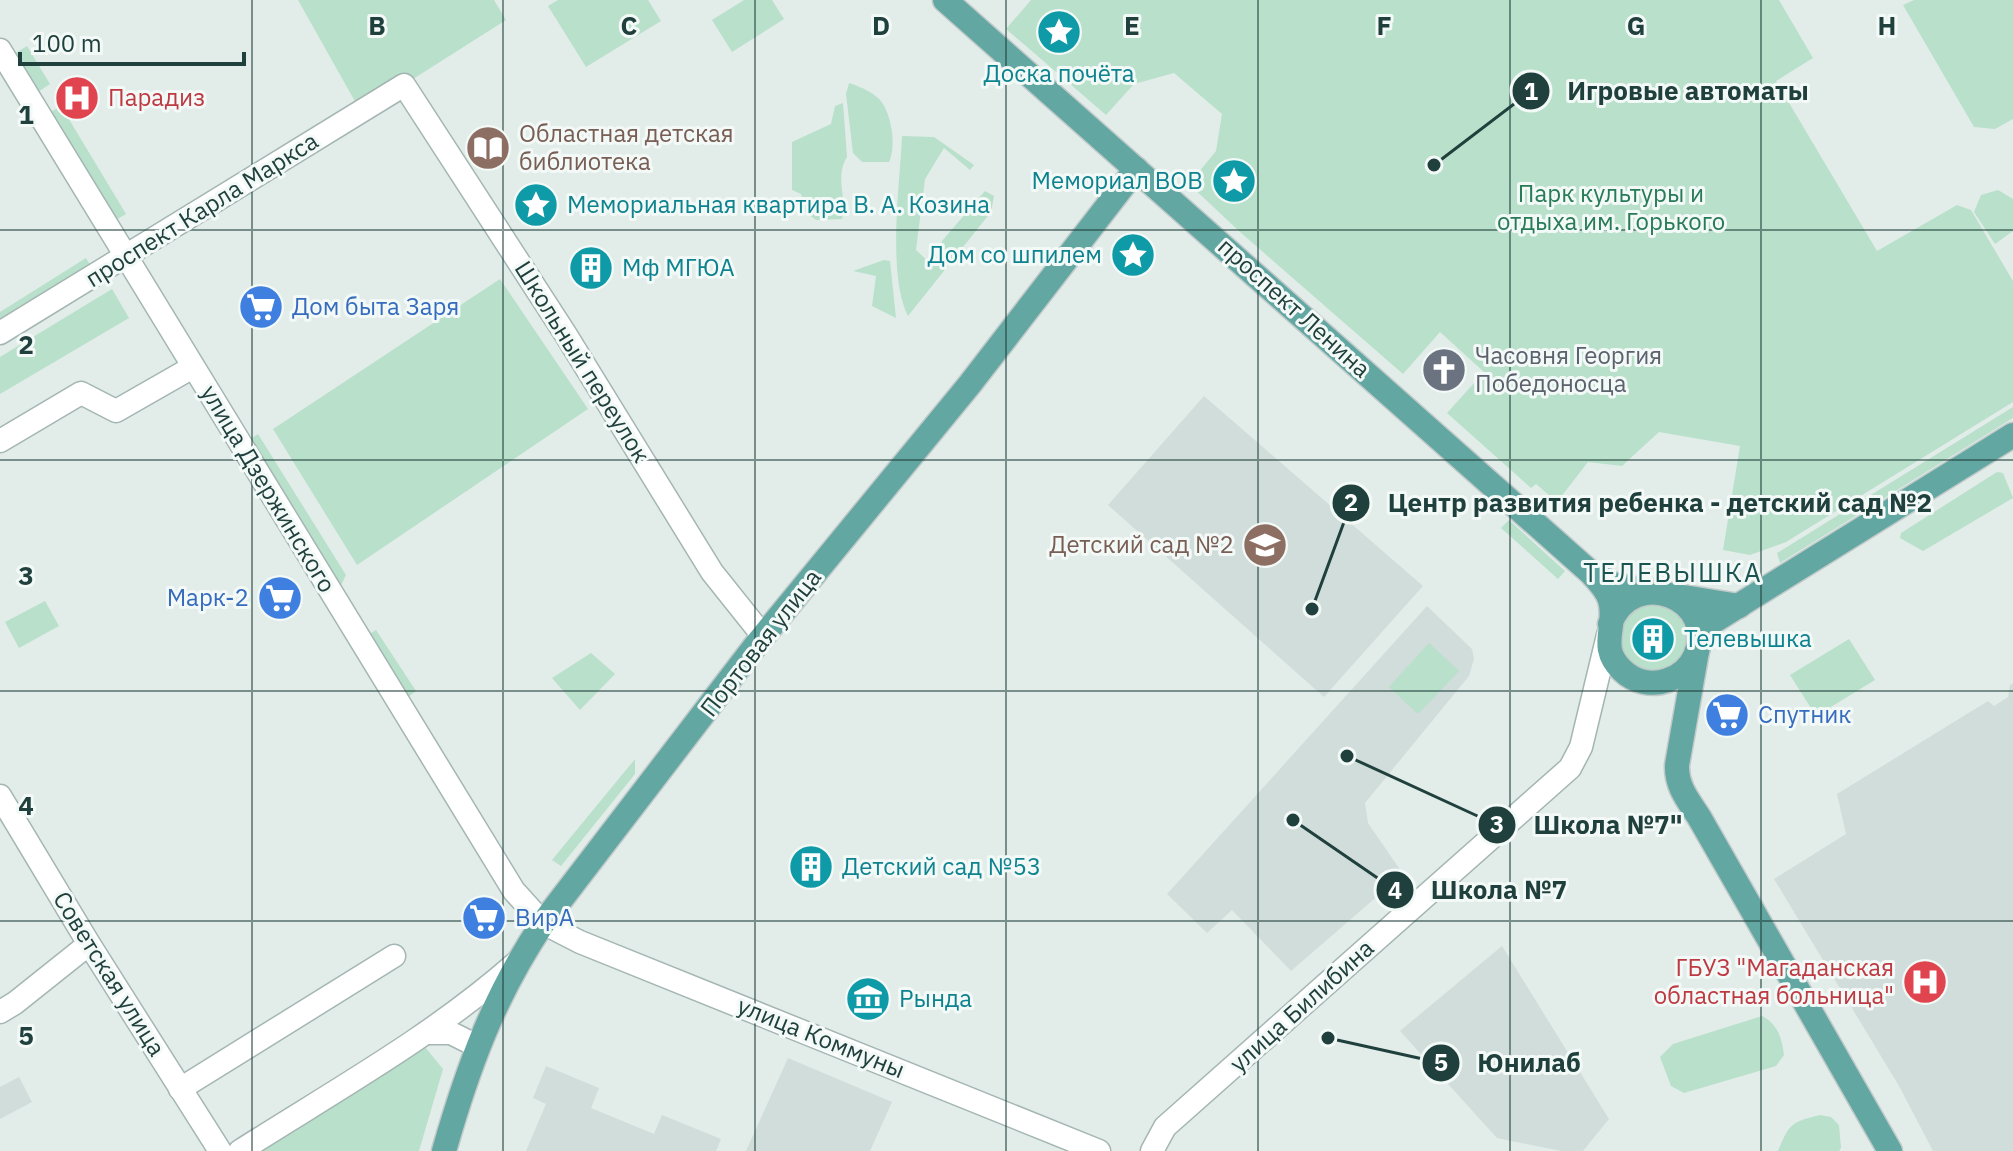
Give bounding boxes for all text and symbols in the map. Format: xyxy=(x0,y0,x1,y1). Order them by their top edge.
text: B xyxy=(368,8,386,42)
text: C xyxy=(621,8,638,42)
text: D xyxy=(872,8,890,42)
place icon: Доска почёта xyxy=(1035,8,1083,56)
text: E xyxy=(1124,8,1140,42)
text: F xyxy=(1376,8,1392,42)
text: G xyxy=(1627,8,1645,42)
text: H xyxy=(1878,8,1896,42)
scale bar xyxy=(20,16,244,66)
text: 100 m xyxy=(32,27,102,59)
place label: Доска почёта xyxy=(983,57,1135,89)
callout: Игровые автоматы xyxy=(1511,66,1825,116)
text: Игровые автоматы xyxy=(1567,73,1809,107)
hospital icon: Парадиз xyxy=(53,74,101,122)
text: 1 xyxy=(1524,75,1538,107)
place label: Парадиз xyxy=(108,81,205,113)
text: 1 xyxy=(18,97,34,131)
place label: Областная детская библиотека xyxy=(519,117,734,177)
street label: проспект Карла Маркса xyxy=(79,124,324,294)
library icon: Областная детская библиотека xyxy=(464,124,512,172)
place icon: Мемориал ВОВ xyxy=(1210,157,1258,205)
place label: Мемориал ВОВ xyxy=(1032,164,1203,196)
park label: Парк культуры и отдыха им. Горького xyxy=(1497,177,1725,237)
place icon: Мемориальная квартира В. А. Козина xyxy=(512,181,560,229)
place label: Мемориальная квартира В. А. Козина xyxy=(567,188,990,220)
street label: проспект Ленина xyxy=(1211,230,1378,385)
place icon: Дом со шпилем xyxy=(1109,231,1157,279)
place label: Дом со шпилем xyxy=(927,238,1102,270)
building icon: Мф МГЮА xyxy=(567,244,615,292)
place label: Мф МГЮА xyxy=(622,251,735,283)
street label: Школьный переулок xyxy=(508,255,658,468)
supermarket icon: Дом быта Заря xyxy=(237,283,285,331)
place label: Дом быта Заря xyxy=(292,290,459,322)
text: 2 xyxy=(18,327,34,361)
place label: Часовня Георгия Победоносца xyxy=(1475,339,1662,399)
church icon: Часовня Георгия Победоносца xyxy=(1420,346,1468,394)
street label: улица Дзержинского xyxy=(194,379,344,598)
callout: Центр развития ребенка - детский сад №2 xyxy=(1331,478,1948,528)
text: Центр развития ребенка - детский сад №2 xyxy=(1388,485,1932,519)
text: 2 xyxy=(1344,486,1358,518)
school or university icon: Детский сад №2 xyxy=(1241,521,1289,569)
place label: Детский сад №2 xyxy=(1049,528,1234,560)
district label: ТЕЛЕВЫШКА xyxy=(1583,555,1763,589)
text: 3 xyxy=(18,558,34,592)
street label: Портовая улица xyxy=(692,562,828,723)
supermarket icon: Марк-2 xyxy=(256,574,304,622)
place label: Марк-2 xyxy=(167,581,249,613)
building icon: Телевышка xyxy=(1629,615,1677,663)
place label: Телевышка xyxy=(1684,622,1812,654)
supermarket icon: Спутник xyxy=(1703,691,1751,739)
place label: Спутник xyxy=(1758,698,1852,730)
text: 4 xyxy=(18,788,34,822)
callout: Школа №7" xyxy=(1477,800,1698,850)
text: Школа №7" xyxy=(1533,807,1683,841)
text: 3 xyxy=(1490,808,1504,840)
building icon: Детский сад №53 xyxy=(787,843,835,891)
place label: Детский сад №53 xyxy=(842,850,1041,882)
callout: Школа №7 xyxy=(1375,865,1584,915)
text: Школа №7 xyxy=(1431,872,1567,906)
text: 4 xyxy=(1388,874,1402,906)
street label: Советская улица xyxy=(46,885,173,1062)
supermarket icon: ВирА xyxy=(460,894,508,942)
place label: ВирА xyxy=(515,901,574,933)
street label: улица Билибина xyxy=(1222,932,1380,1079)
place label: ГБУЗ "Магаданская областная больница" xyxy=(1654,951,1894,1011)
hospital icon: ГБУЗ "Магаданская областная больница" xyxy=(1901,958,1949,1006)
museum icon: Рында xyxy=(844,975,892,1023)
place label: Рында xyxy=(899,982,972,1014)
street label: улица Коммуны xyxy=(733,989,910,1085)
text: 5 xyxy=(18,1018,34,1052)
callout: Юнилаб xyxy=(1421,1038,1597,1088)
text: Юнилаб xyxy=(1477,1045,1581,1079)
text: 5 xyxy=(1434,1046,1448,1078)

